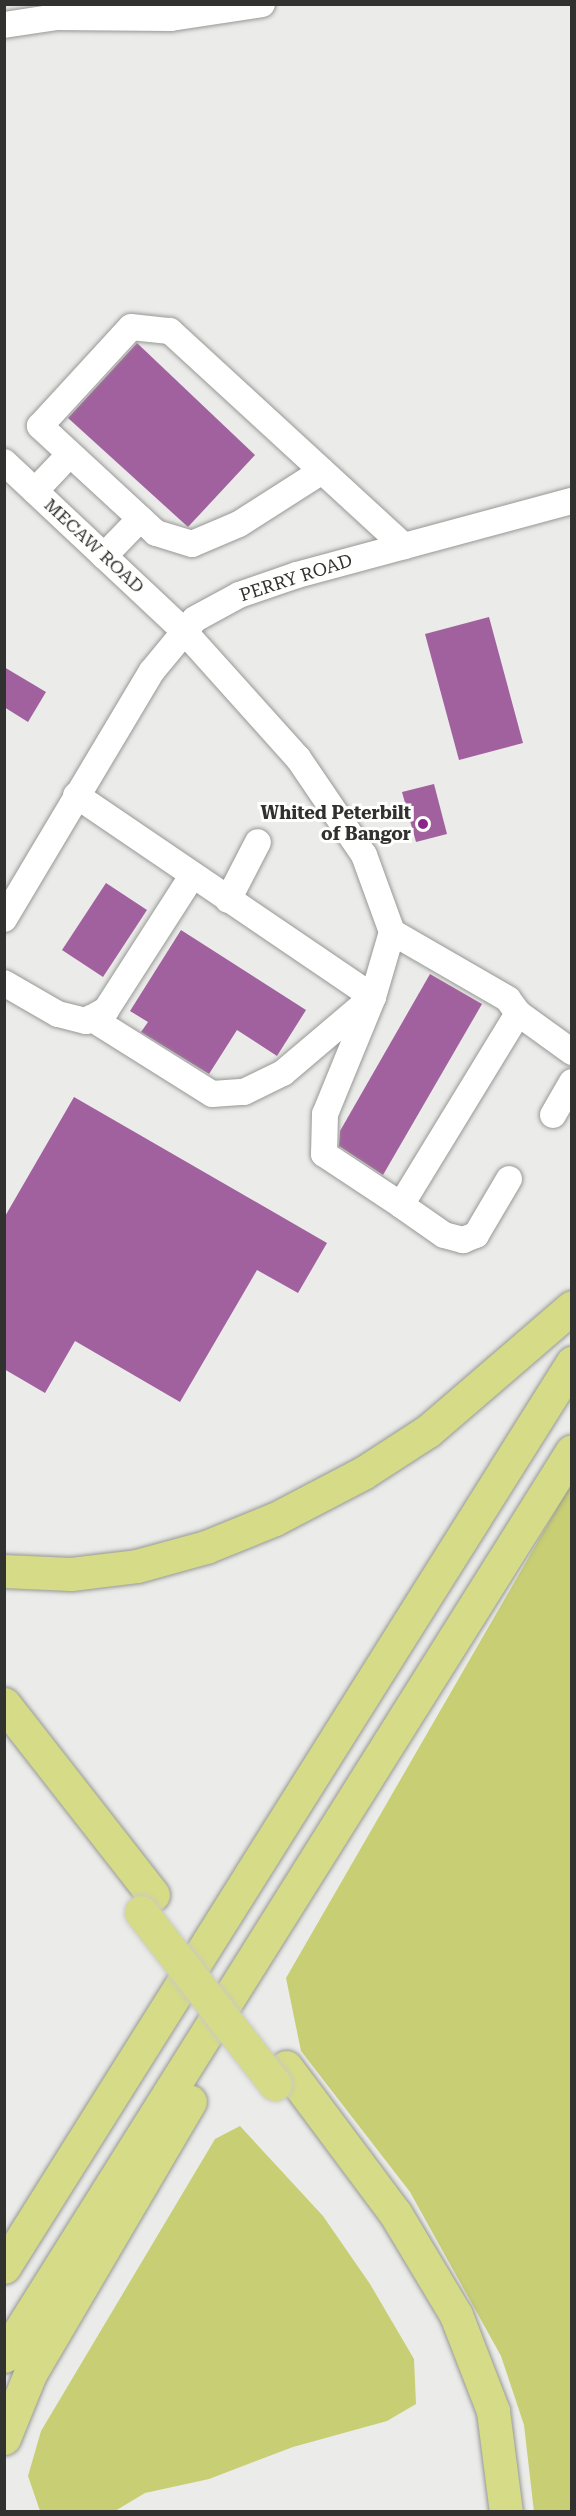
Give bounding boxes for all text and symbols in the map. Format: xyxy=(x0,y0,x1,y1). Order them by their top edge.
street label: MECAW ROAD xyxy=(39,494,149,598)
street label: PERRY ROAD xyxy=(237,550,355,606)
place label: Whited Peterbilt of Bangor xyxy=(260,803,411,846)
marker: Whited Peterbilt of Bangor xyxy=(416,817,430,831)

